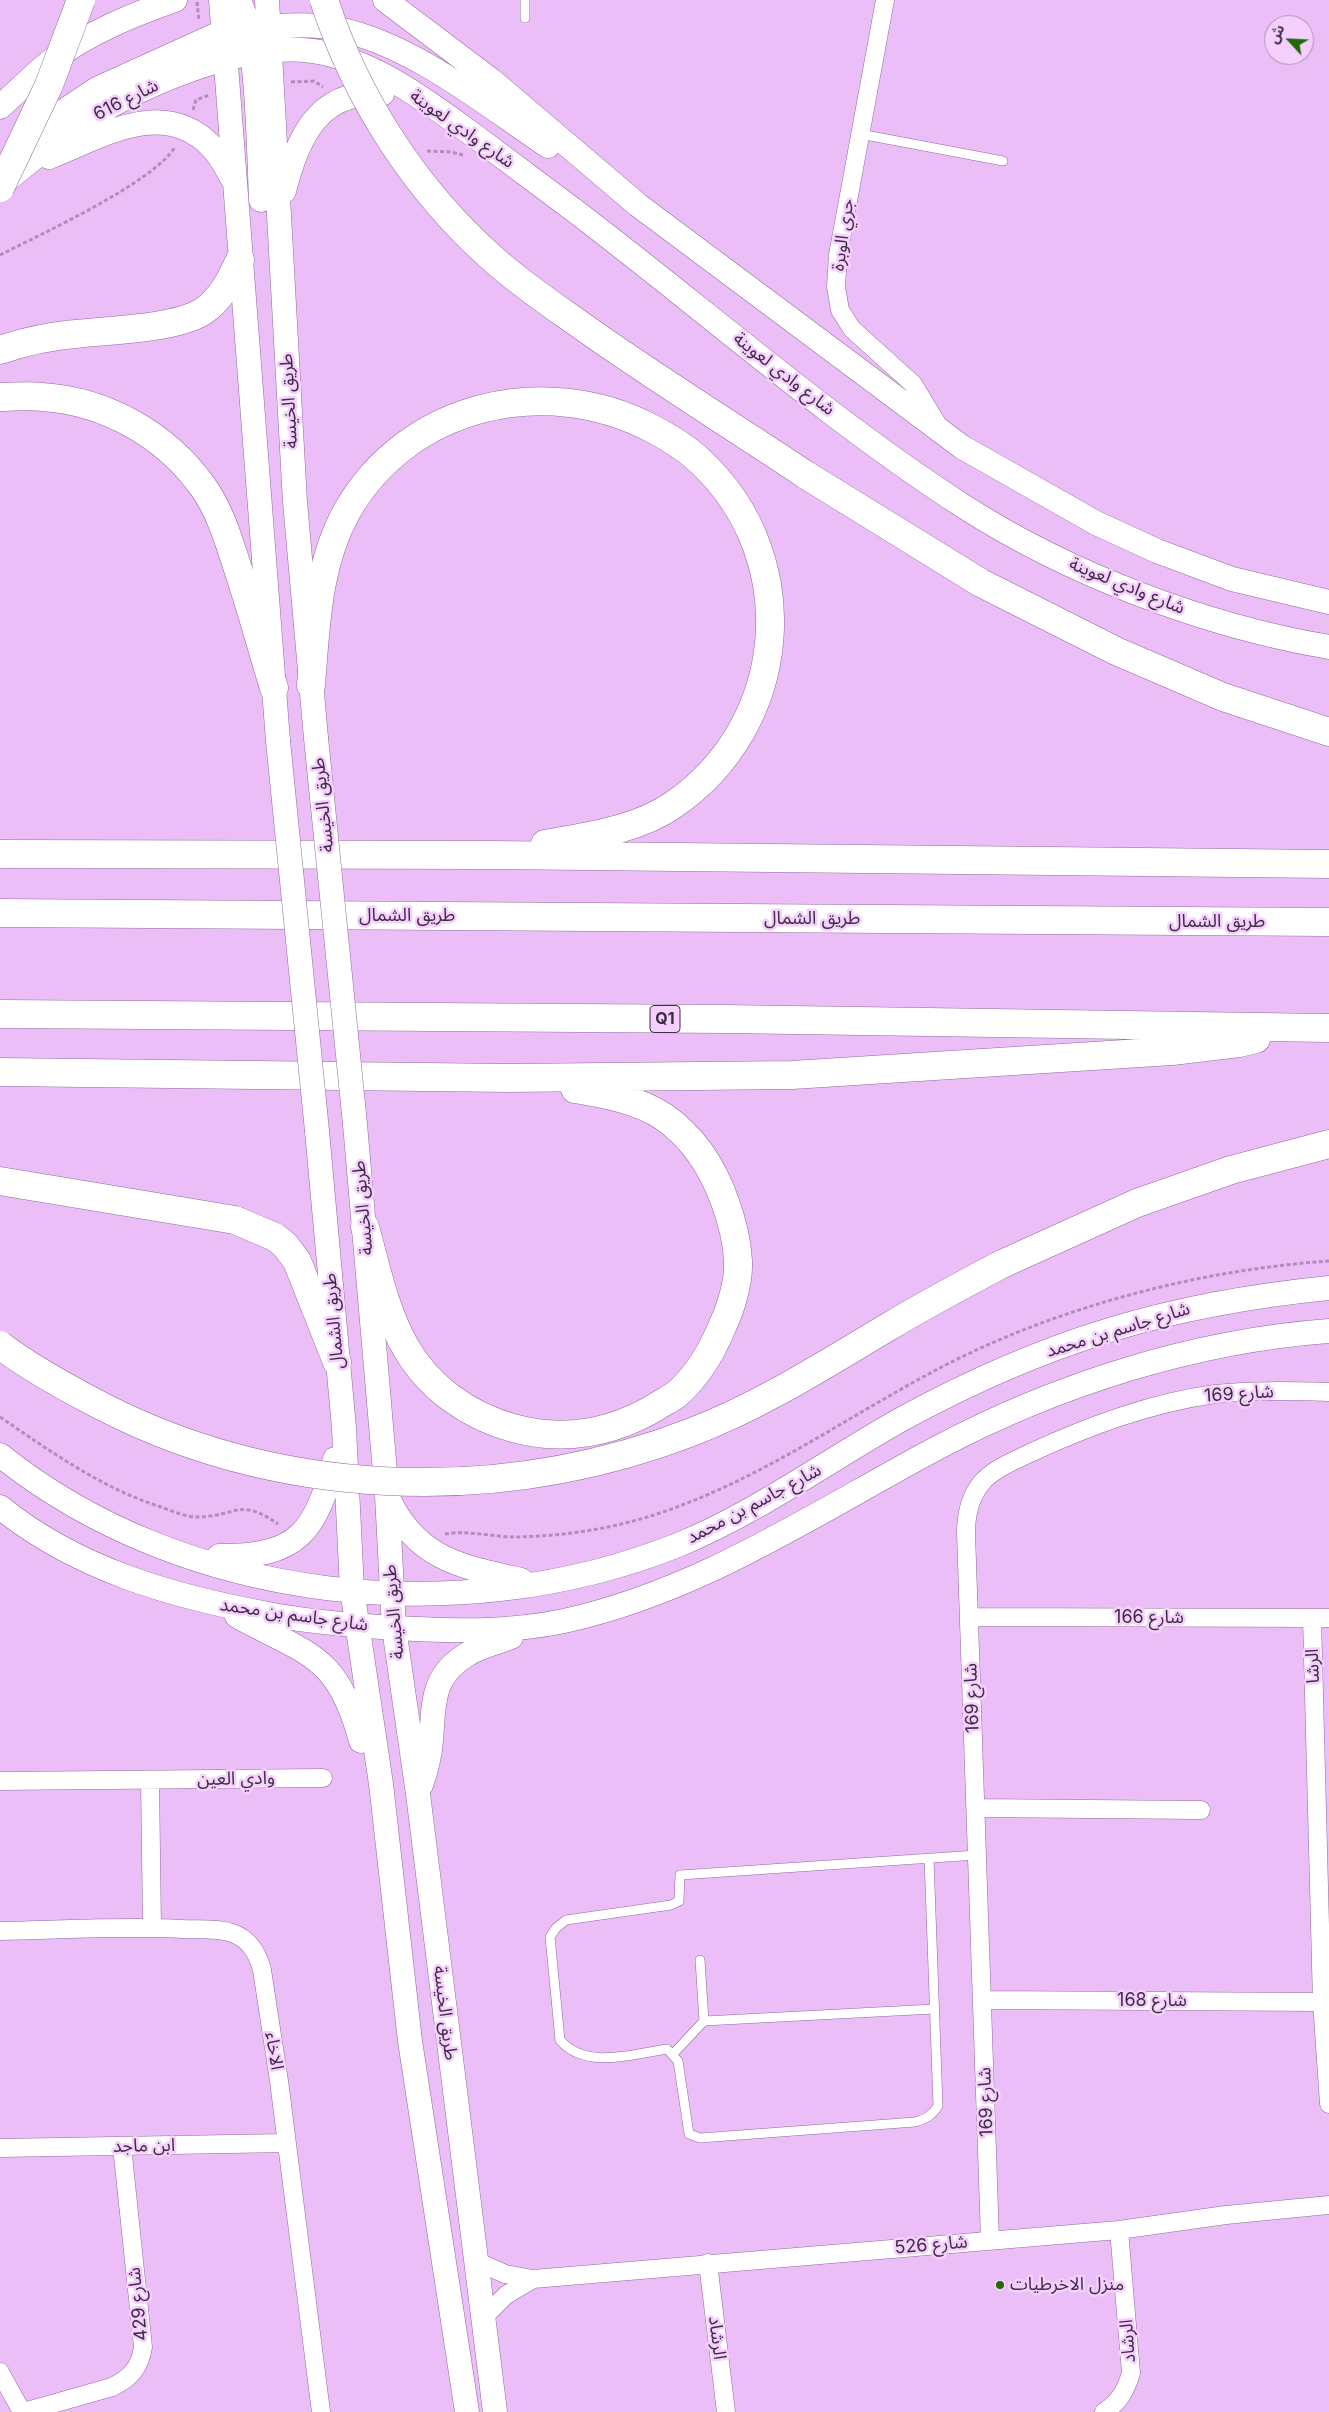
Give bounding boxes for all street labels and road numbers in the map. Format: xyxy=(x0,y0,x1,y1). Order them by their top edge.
street label: شارع 616 xyxy=(90,75,162,125)
street label: شارع وادي لعوينة xyxy=(406,85,518,173)
street label: جري الوبرة xyxy=(827,198,859,272)
street label: شارع وادي لعوينة xyxy=(729,328,839,420)
street label: طريق الخيسة xyxy=(276,353,302,449)
street label: شارع وادي لعوينة xyxy=(1066,553,1188,619)
street label: طريق الخيسة xyxy=(307,757,339,853)
street label: طريق الشمال xyxy=(359,905,455,927)
street label: طريق الشمال xyxy=(764,908,860,930)
street label: طريق الشمال xyxy=(1169,911,1265,933)
road number: Q1 xyxy=(650,1006,680,1032)
street label: طريق الخيسة xyxy=(348,1160,378,1256)
street label: طريق الشمال xyxy=(319,1272,349,1370)
street label: شارع جاسم بن محمد xyxy=(1043,1298,1193,1362)
street label: شارع 169 xyxy=(1203,1381,1275,1407)
street label: شارع جاسم بن محمد xyxy=(683,1459,825,1549)
street label: طريق الخيسة xyxy=(379,1564,409,1660)
street label: شارع جاسم بن محمد xyxy=(219,1594,369,1636)
street label: شارع 166 xyxy=(1114,1607,1184,1629)
street label: الرشا xyxy=(1302,1648,1324,1684)
street label: شارع 169 xyxy=(960,1663,984,1733)
street label: وادي العين xyxy=(197,1768,275,1790)
street label: طريق الخيسة xyxy=(428,1965,462,2061)
street label: شارع 168 xyxy=(1117,1990,1187,2012)
street label: الاخاء xyxy=(260,2031,288,2071)
street label: شارع 169 xyxy=(974,2067,998,2137)
street label: ابن ماجد xyxy=(113,2135,175,2157)
street label: شارع 526 xyxy=(894,2231,968,2259)
street label: شارع 429 xyxy=(123,2266,153,2342)
street label: الرشاد xyxy=(704,2315,730,2361)
street label: الرشاد xyxy=(1116,2319,1140,2363)

